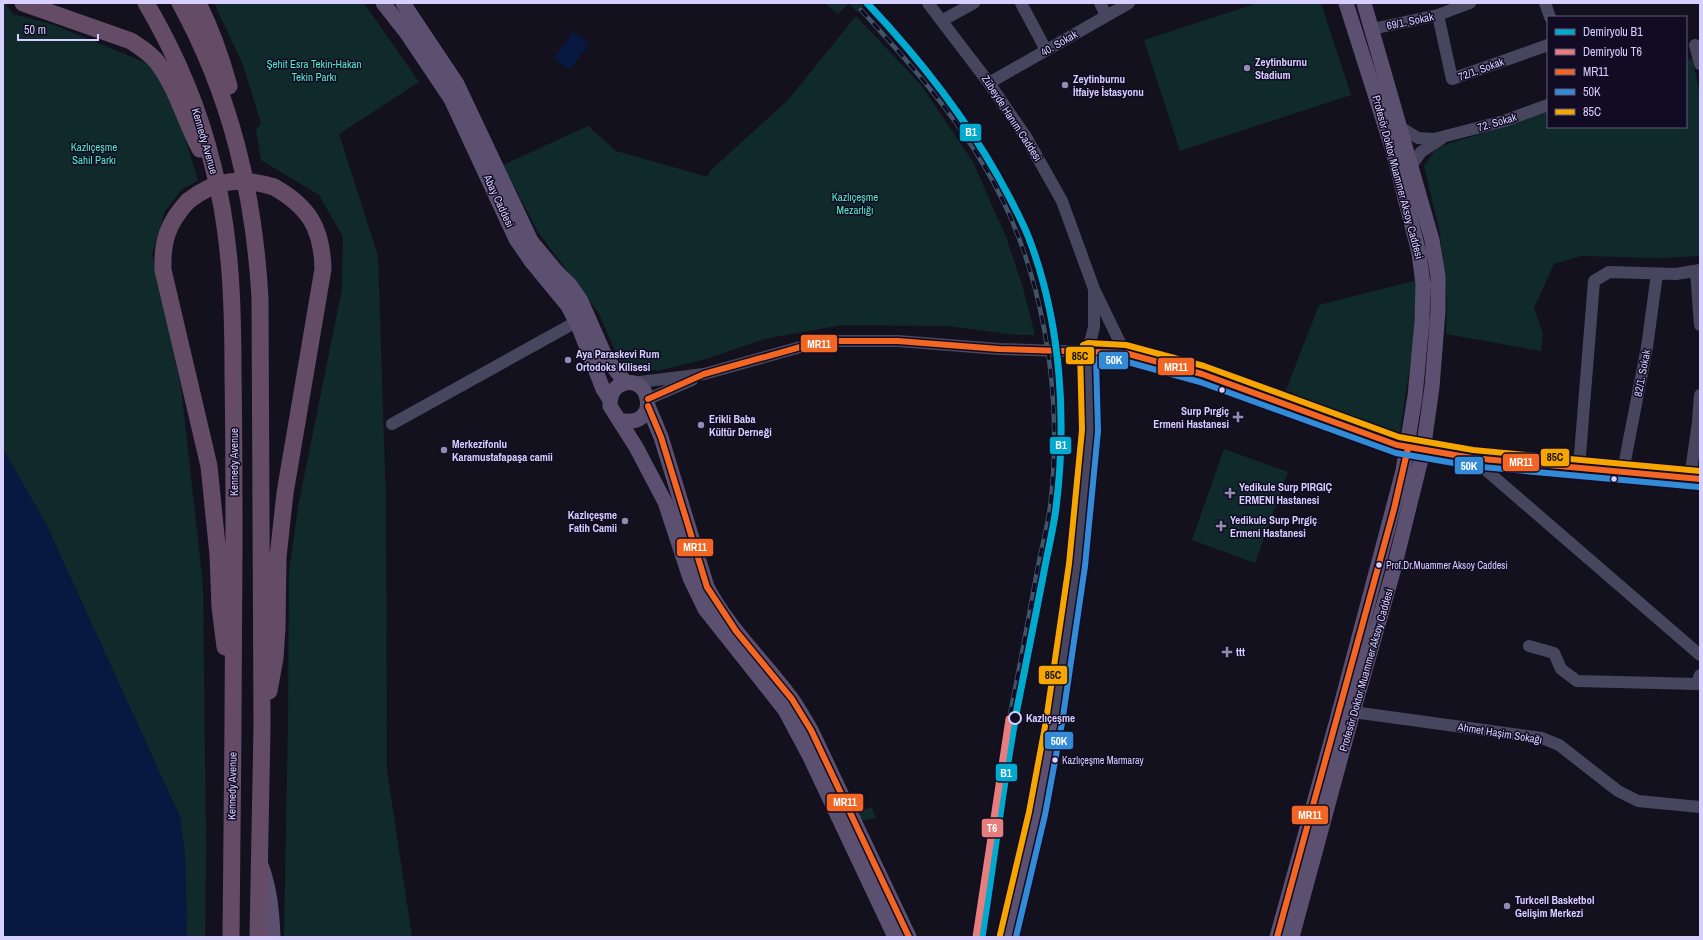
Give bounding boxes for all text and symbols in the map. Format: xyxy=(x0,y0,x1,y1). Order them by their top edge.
street label: 69/1. Sokak xyxy=(1385,9,1435,33)
scale bar xyxy=(18,16,98,42)
legend xyxy=(1547,16,1687,128)
text: 50 m xyxy=(24,22,46,38)
text: Demiryolu B1 xyxy=(1583,24,1643,40)
street label: 40. Sokak xyxy=(1038,27,1080,59)
text: Demiryolu T6 xyxy=(1583,44,1642,60)
street label: 72/1. Sokak xyxy=(1456,54,1506,84)
place label: Zeytinburnu Stadium xyxy=(1255,55,1307,82)
park label: Şehit Esra Tekin-Hakan Tekin Parkı xyxy=(266,57,362,84)
marker: Zeytinburnu Stadium xyxy=(1242,63,1252,73)
text: MR11 xyxy=(1583,64,1609,80)
street label: Zübeyde Hanım Caddesi xyxy=(979,72,1045,164)
place label: Zeytinburnu İtfaiye İstasyonu xyxy=(1073,72,1144,99)
marker: Zeytinburnu İtfaiye İstasyonu xyxy=(1060,80,1070,90)
text: 50K xyxy=(1583,84,1601,100)
street label: Profesör Doktor Muammer Aksoy Caddesi xyxy=(1369,94,1427,260)
text: 85C xyxy=(1583,104,1601,120)
street label: Kennedy Avenue xyxy=(189,106,221,176)
street label: 72. Sokak xyxy=(1476,110,1519,134)
line badge: B1 xyxy=(959,123,982,142)
text: B1 xyxy=(965,125,977,139)
park label: Kazlıçeşme Sahil Parkı xyxy=(71,140,117,167)
street label: Abay Caddesi xyxy=(480,171,517,230)
park label: Kazlıçeşme Mezarlığı xyxy=(832,190,878,217)
line badge: MR11 xyxy=(800,334,838,353)
text: MR11 xyxy=(807,337,831,351)
line badge: 85C xyxy=(1065,346,1095,365)
place label: Aya Paraskevi Rum Ortodoks Kilisesi xyxy=(576,347,659,374)
street label: 82/1. Sokak xyxy=(1631,348,1654,398)
text: 85C xyxy=(1072,349,1089,363)
line badge: 50K xyxy=(1098,351,1129,370)
text: 50K xyxy=(1106,353,1123,367)
marker: Aya Paraskevi Rum Ortodoks Kilisesi xyxy=(563,355,573,365)
line badge: MR11 xyxy=(1157,357,1195,376)
text: MR11 xyxy=(1164,360,1188,374)
unlabelled marker xyxy=(1217,385,1227,395)
place label: Surp Pırgiç Ermeni Hastanesi xyxy=(1153,404,1229,431)
marker: Surp Pırgiç Ermeni Hastanesi xyxy=(1232,411,1244,423)
place label: Erikli Baba Kültür Derneği xyxy=(709,412,772,439)
marker: Erikli Baba Kültür Derneği xyxy=(696,420,706,430)
street label: Kennedy Avenue xyxy=(227,428,241,496)
line badge: B1 xyxy=(1049,436,1072,455)
place label: Merkezifonlu Karamustafapaşa camii xyxy=(452,437,553,464)
text: B1 xyxy=(1055,438,1067,452)
marker: Merkezifonlu Karamustafapaşa camii xyxy=(439,445,449,455)
line badge: 85C xyxy=(1540,448,1570,467)
text: 85C xyxy=(1547,450,1564,464)
line badge: MR11 xyxy=(1502,453,1540,472)
text: MR11 xyxy=(1509,455,1533,469)
line badge: 50K xyxy=(1454,456,1484,475)
text: 50K xyxy=(1461,459,1478,473)
unlabelled marker xyxy=(1609,474,1619,484)
place label: Yedikule Surp PIRGIÇ ERMENI Hastanesi xyxy=(1239,480,1333,507)
marker: Yedikule Surp PIRGIÇ ERMENI Hastanesi xyxy=(1224,487,1236,499)
place label: Kazlıçeşme Fatih Camii xyxy=(568,508,617,535)
place label: Yedikule Surp Pırgiç Ermeni Hastanesi xyxy=(1230,513,1317,540)
marker: Kazlıçeşme Fatih Camii xyxy=(620,516,630,526)
marker: Yedikule Surp Pırgiç Ermeni Hastanesi xyxy=(1215,520,1227,532)
line badge: MR11 xyxy=(676,538,714,557)
text: MR11 xyxy=(683,540,707,554)
place label: Prof.Dr.Muammer Aksoy Caddesi xyxy=(1386,559,1508,572)
marker: Prof.Dr.Muammer Aksoy Caddesi xyxy=(1374,560,1384,570)
street label: Profesör Doktor Muammer Aksoy Caddesi xyxy=(1336,587,1396,753)
place label: ttt xyxy=(1236,645,1245,659)
marker: ttt xyxy=(1221,646,1233,658)
line badge: 85C xyxy=(1038,665,1068,685)
text: 85C xyxy=(1045,668,1062,682)
marker: Kazlıçeşme xyxy=(1008,711,1022,725)
place label: Kazlıçeşme xyxy=(1026,711,1075,725)
street label: Ahmet Haşim Sokağı xyxy=(1456,719,1543,747)
line badge: 50K xyxy=(1044,731,1074,750)
text: 50K xyxy=(1051,734,1068,748)
street label: Kennedy Avenue xyxy=(224,752,240,820)
place label: Kazlıçeşme Marmaray xyxy=(1062,754,1144,767)
marker: Kazlıçeşme Marmaray xyxy=(1050,755,1060,765)
line badge: B1 xyxy=(995,763,1018,782)
text: B1 xyxy=(1000,766,1012,780)
line badge: MR11 xyxy=(826,793,864,812)
text: MR11 xyxy=(833,795,857,809)
line badge: MR11 xyxy=(1291,805,1329,825)
text: MR11 xyxy=(1298,808,1322,822)
line badge: T6 xyxy=(981,818,1004,838)
text: T6 xyxy=(987,821,997,835)
place label: Turkcell Basketbol Gelişim Merkezi xyxy=(1515,893,1595,920)
marker: Turkcell Basketbol Gelişim Merkezi xyxy=(1502,901,1512,911)

